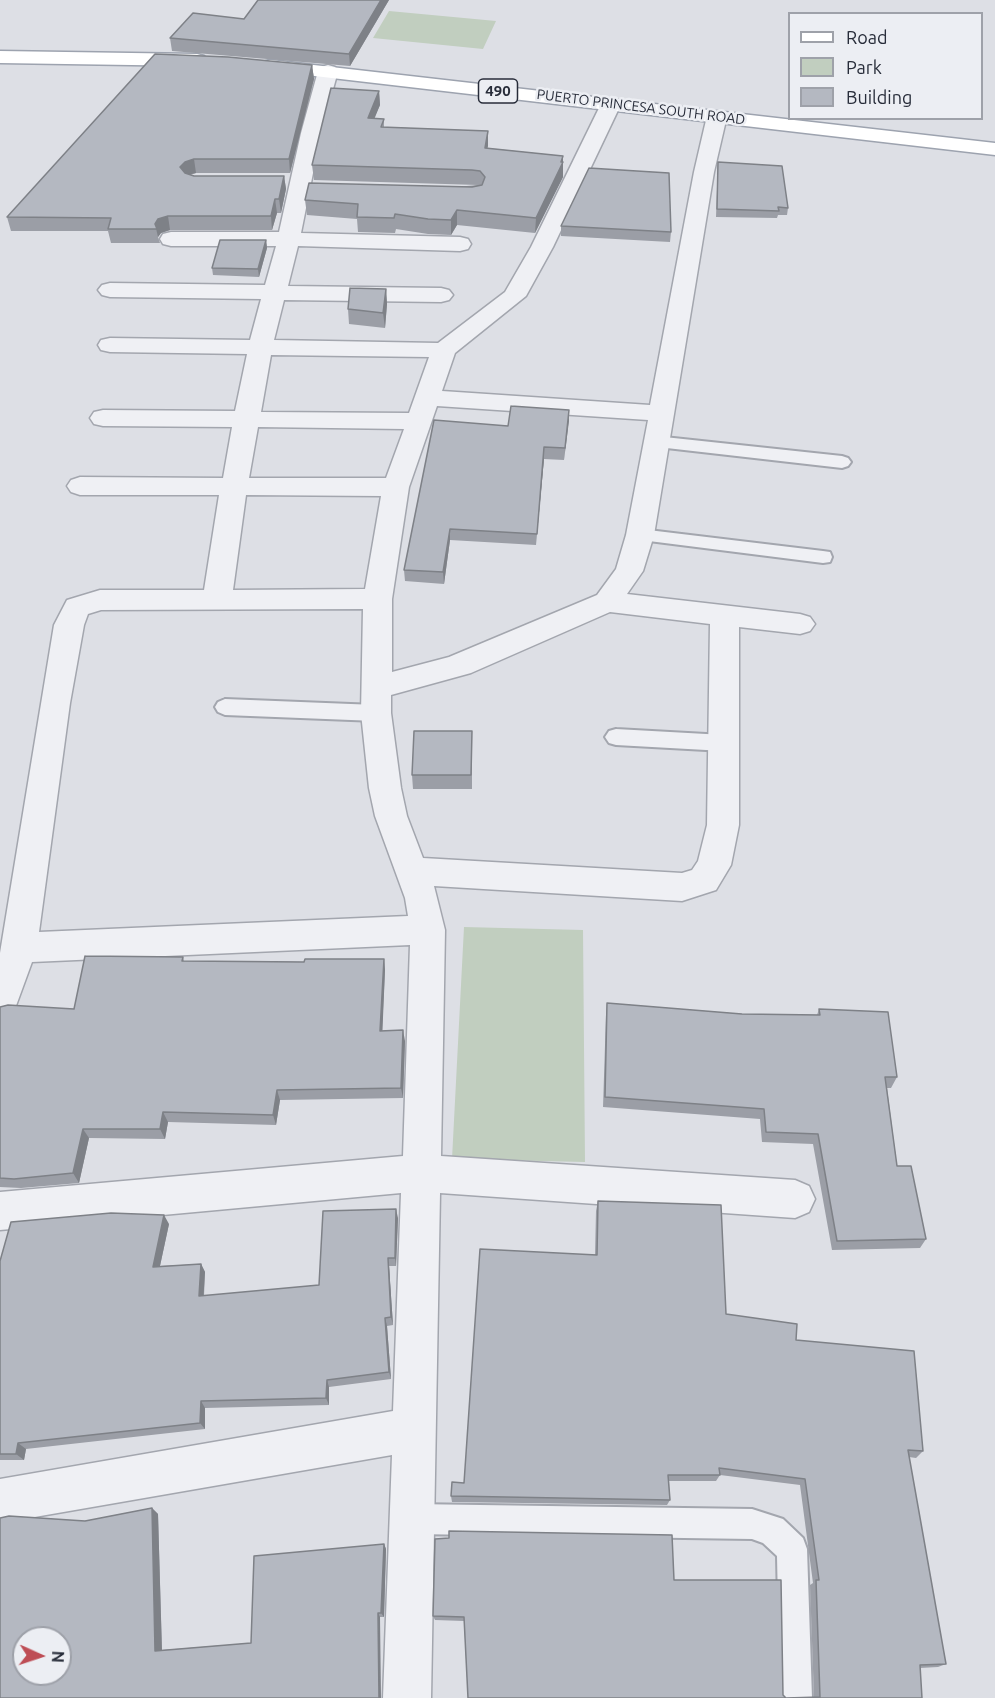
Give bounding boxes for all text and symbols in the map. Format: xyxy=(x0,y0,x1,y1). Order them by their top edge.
legend xyxy=(788,12,983,120)
text: Road xyxy=(846,27,888,47)
text: Park xyxy=(846,57,882,77)
road number: 490 xyxy=(478,79,518,103)
street label: PUERTO PRINCESA SOUTH ROAD xyxy=(536,86,746,128)
text: Building xyxy=(846,87,912,107)
north arrow xyxy=(12,1626,72,1686)
text: N xyxy=(49,1650,67,1663)

